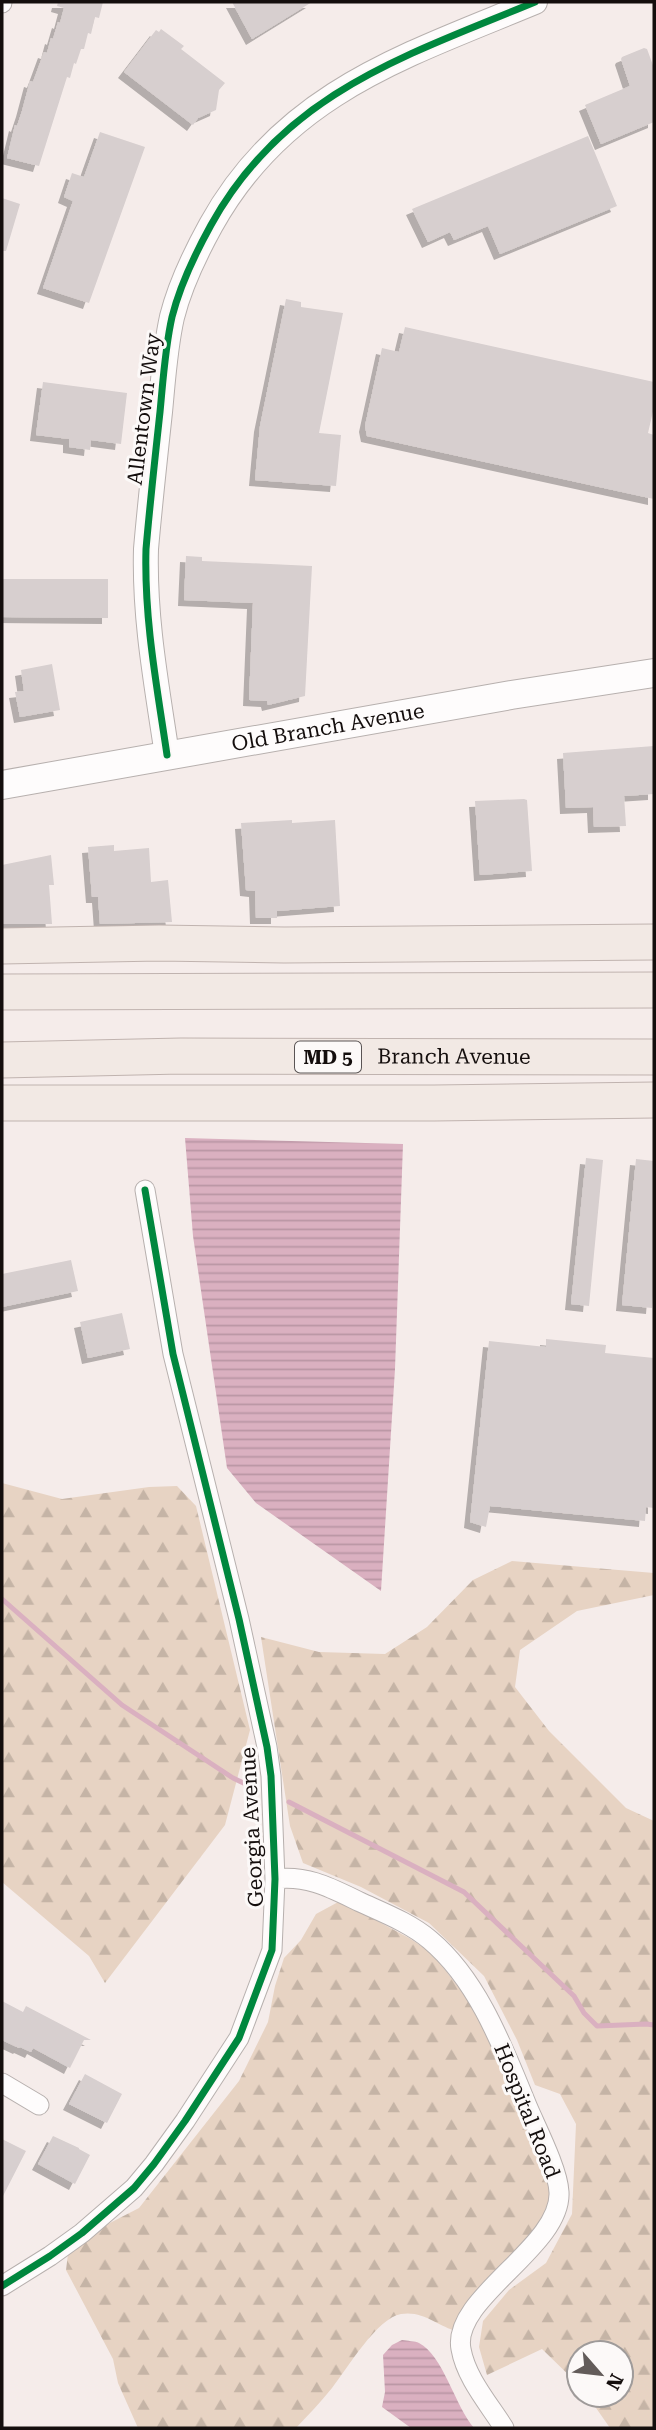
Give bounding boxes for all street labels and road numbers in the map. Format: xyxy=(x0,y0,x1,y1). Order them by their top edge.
street label: Allentown Way xyxy=(123,331,165,486)
street label: Old Branch Avenue xyxy=(230,699,426,756)
road number: MD 5 xyxy=(295,1042,361,1072)
street label: Branch Avenue xyxy=(377,1044,531,1069)
street label: Georgia Avenue xyxy=(236,1746,268,1908)
street label: Hospital Road xyxy=(489,2040,565,2182)

